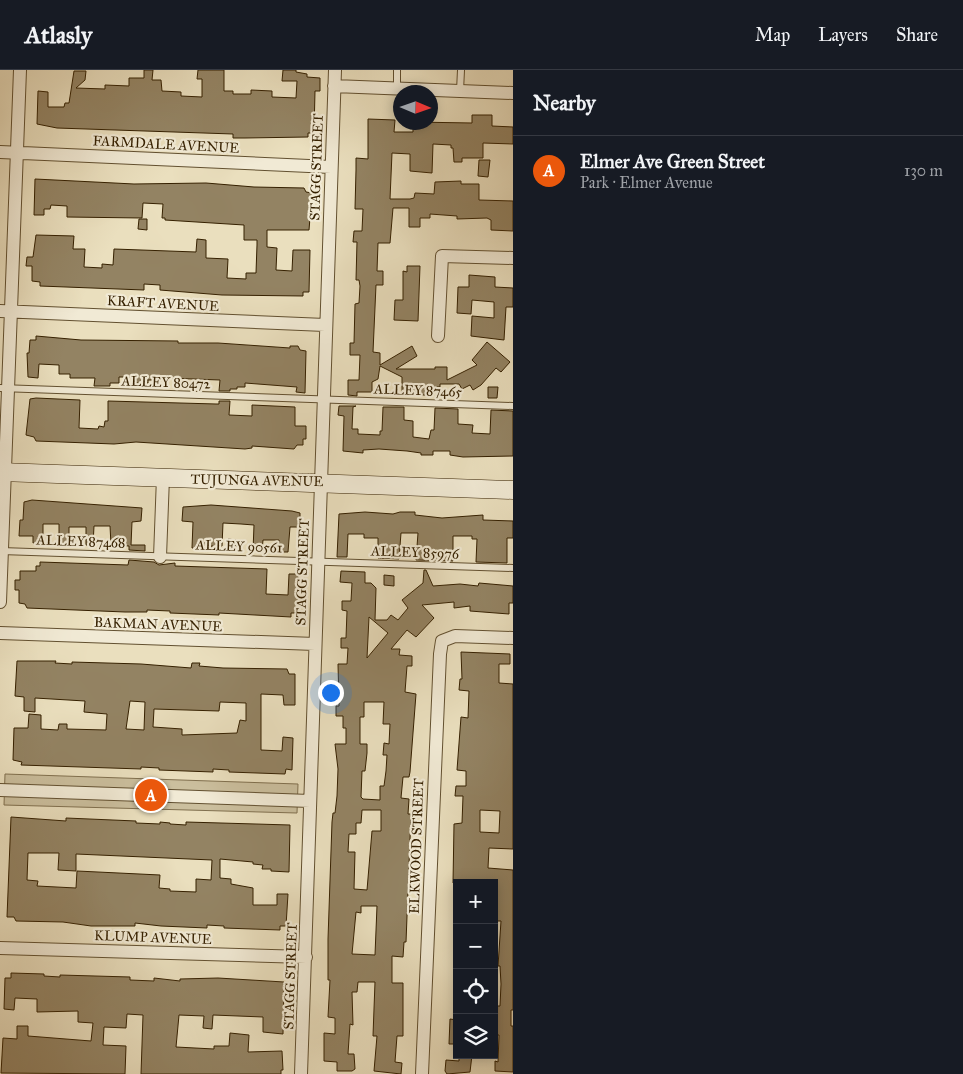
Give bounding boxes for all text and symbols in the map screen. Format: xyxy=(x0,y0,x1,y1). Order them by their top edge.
text: Atlasly xyxy=(25,20,92,50)
text: Map xyxy=(755,24,790,46)
text: Layers xyxy=(818,24,868,46)
text: Share xyxy=(896,24,938,46)
north arrow xyxy=(393,85,438,130)
text: Nearby xyxy=(533,90,596,116)
street label: STAGG STREET xyxy=(306,113,327,221)
street label: FARMDALE AVENUE xyxy=(92,132,240,157)
text: Elmer Ave Green Street xyxy=(580,150,765,173)
text: A xyxy=(544,161,554,180)
text: 130 m xyxy=(904,161,943,180)
text: Park · Elmer Avenue xyxy=(580,173,713,192)
street label: KRAFT AVENUE xyxy=(107,292,219,315)
street label: ALLEY 80472 xyxy=(120,372,211,393)
street label: ALLEY 87465 xyxy=(373,380,463,401)
street label: TUJUNGA AVENUE xyxy=(190,471,324,491)
street label: STAGG STREET xyxy=(292,518,313,626)
street label: ALLEY 87468 xyxy=(35,531,126,552)
street label: ALLEY 90561 xyxy=(194,536,283,557)
street label: ALLEY 85976 xyxy=(370,542,460,563)
street label: BAKMAN AVENUE xyxy=(93,614,222,635)
your location xyxy=(318,680,344,706)
pin: A xyxy=(135,776,167,814)
street label: ELKWOOD STREET xyxy=(406,778,427,914)
map controls xyxy=(453,879,498,1059)
button: + xyxy=(453,879,498,924)
street label: STAGG STREET xyxy=(280,922,301,1030)
button: − xyxy=(453,924,498,969)
street label: KLUMP AVENUE xyxy=(94,927,212,948)
button: locate xyxy=(453,969,498,1014)
button: layers xyxy=(453,1014,498,1059)

